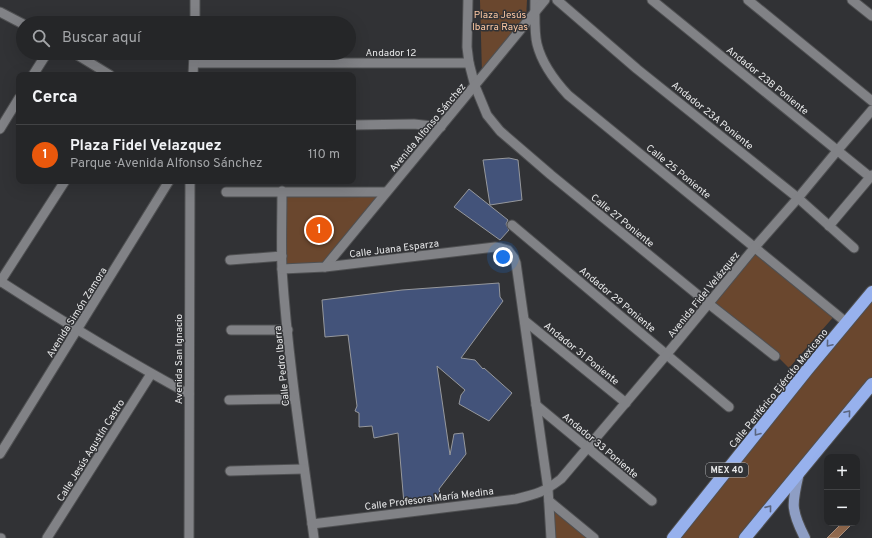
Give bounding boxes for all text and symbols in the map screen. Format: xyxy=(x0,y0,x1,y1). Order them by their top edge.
park label: Plaza Jesús Ibarra Rayas xyxy=(472,9,528,34)
search box xyxy=(16,16,356,60)
icon: search xyxy=(30,27,52,49)
text: Buscar aquí xyxy=(62,29,141,48)
street label: Andador 23B Poniente xyxy=(723,44,811,118)
street label: Andador 12 xyxy=(366,47,416,60)
street label: Andador 23A Poniente xyxy=(668,79,756,153)
street label: Avenida Alfonso Sánchez xyxy=(387,81,469,175)
text: Cerca xyxy=(32,87,78,109)
text: Plaza Fidel Velazquez xyxy=(70,137,222,156)
street label: Calle 25 Poniente xyxy=(643,142,713,202)
text: 1 xyxy=(42,147,48,163)
text: 110 m xyxy=(308,147,340,163)
text: Parque · Avenida Alfonso Sánchez xyxy=(70,156,263,172)
street label: Calle 27 Poniente xyxy=(588,192,656,251)
pin: 1 xyxy=(306,215,332,245)
street label: Calle Juana Esparza xyxy=(349,238,440,261)
your location xyxy=(493,247,513,267)
street label: Avenida Fidel Velázquez xyxy=(665,249,743,341)
street label: Andador 29 Poniente xyxy=(576,264,658,336)
street label: Avenida Simón Zamora xyxy=(44,265,110,360)
street label: Avenida San Ignacio xyxy=(173,313,186,404)
street label: Andador 31 Poniente xyxy=(541,320,621,389)
street label: Calle Pedro Ibarra xyxy=(272,325,293,407)
street label: Calle Periférico Ejército Mexicano xyxy=(727,326,832,451)
one-way arrow xyxy=(827,339,834,346)
street label: Calle Jesús Agustín Castro xyxy=(54,397,128,504)
street label: Andador 33 Poniente xyxy=(559,410,641,482)
one-way arrow xyxy=(844,410,851,418)
one-way arrow xyxy=(754,429,761,436)
map controls xyxy=(824,454,860,526)
button: + xyxy=(824,454,860,490)
road number: MEX 40 xyxy=(706,463,748,477)
street label: Calle Profesora María Medina xyxy=(364,485,494,514)
button: − xyxy=(824,490,860,526)
one-way arrow xyxy=(765,505,772,512)

